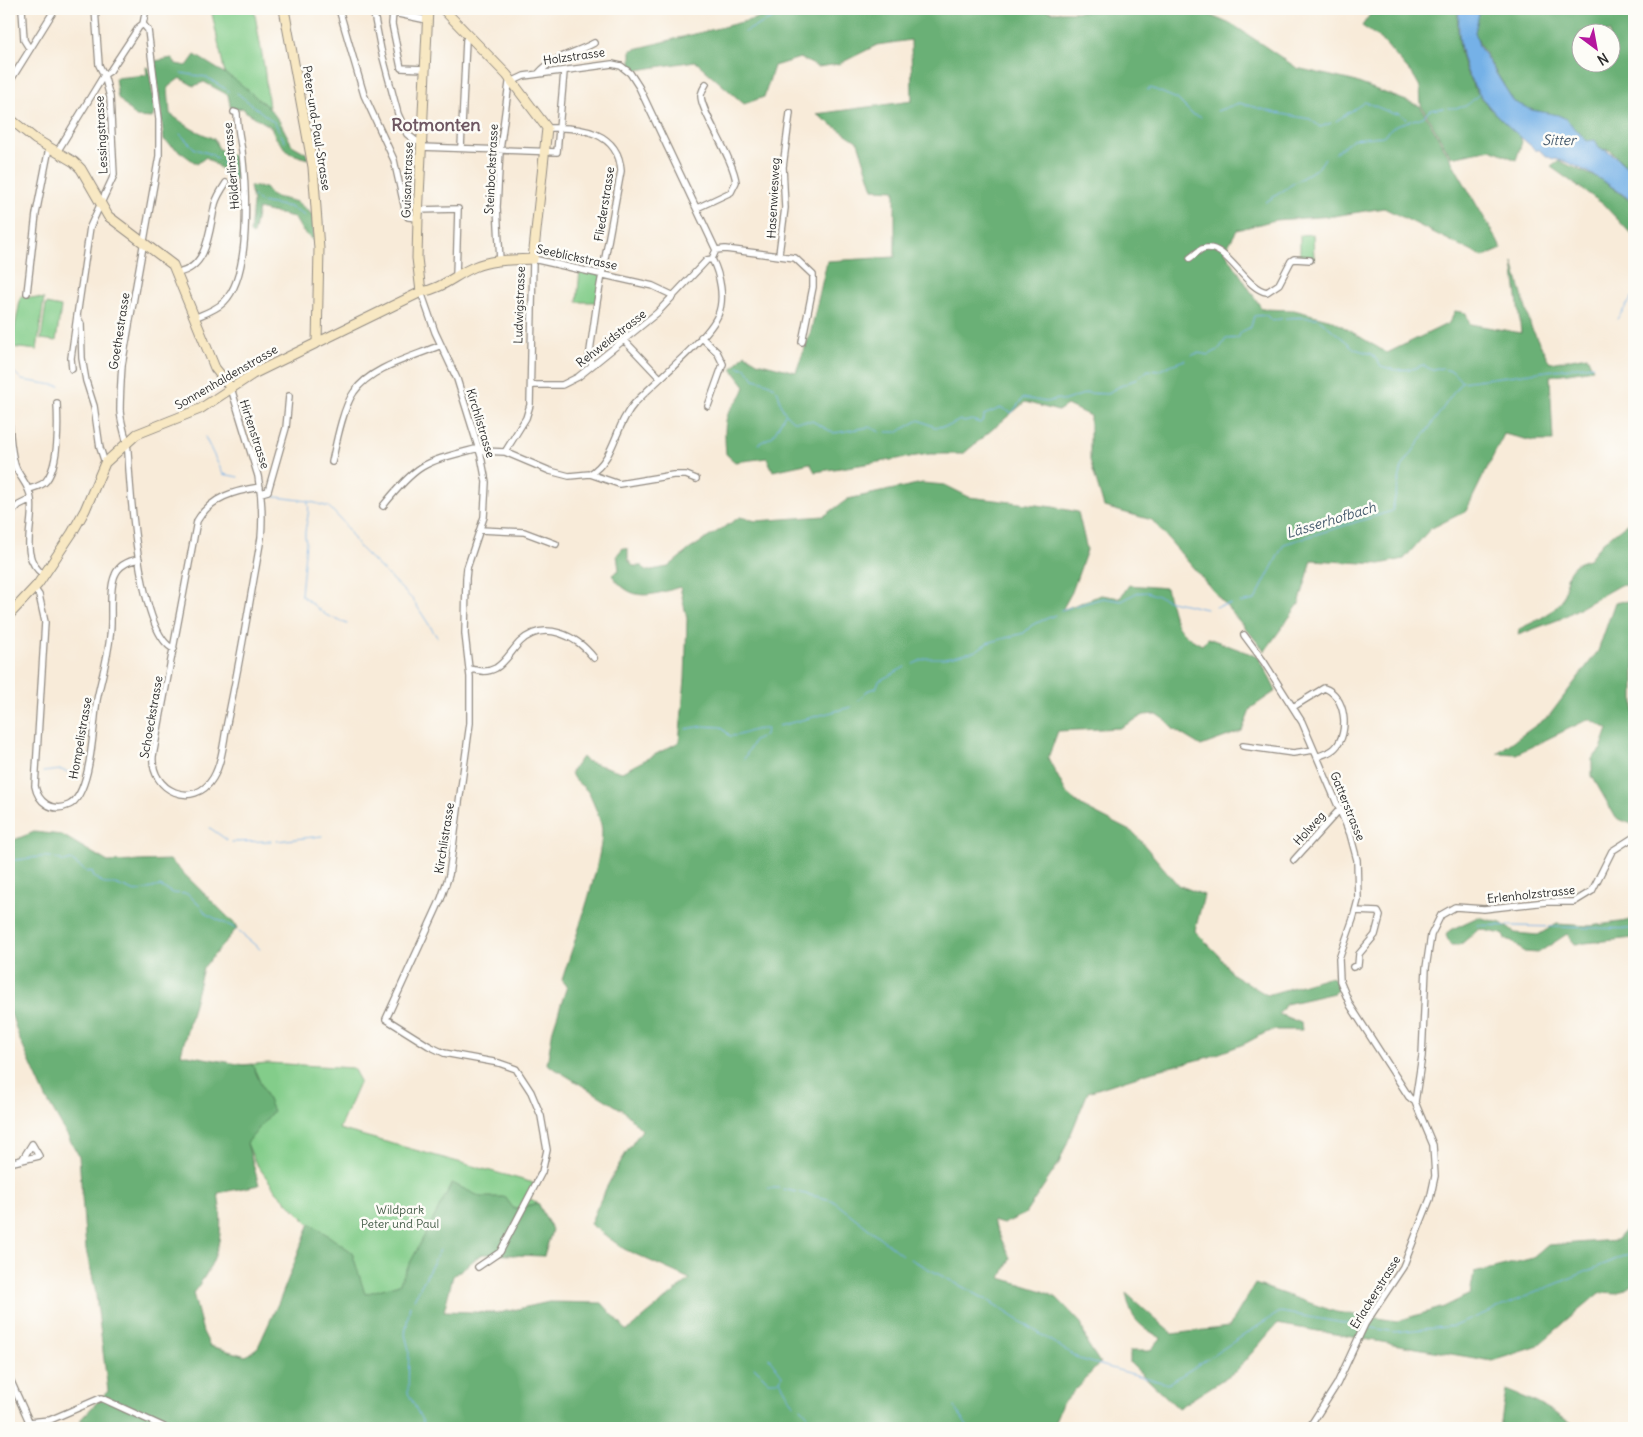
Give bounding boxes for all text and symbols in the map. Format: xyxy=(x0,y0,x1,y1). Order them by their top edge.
north arrow xyxy=(1570,22,1620,72)
street label: Holzstrasse xyxy=(542,44,606,68)
text: N xyxy=(1594,49,1612,69)
street label: Peter-und-Paul-Strasse xyxy=(300,64,334,192)
street label: Lessingstrasse xyxy=(91,95,111,175)
district label: Rotmonten xyxy=(391,113,481,136)
street label: Hölderlinstrasse xyxy=(220,122,242,210)
street label: Steinbockstrasse xyxy=(481,123,501,215)
water label: Sitter xyxy=(1542,131,1578,149)
street label: Guisanstrasse xyxy=(398,142,416,218)
street label: Hasenwiesweg xyxy=(763,157,783,239)
street label: Fliederstrasse xyxy=(591,166,617,242)
street label: Seeblickstrasse xyxy=(535,241,619,273)
street label: Ludwigstrasse xyxy=(510,266,528,344)
street label: Goethestrasse xyxy=(106,291,132,371)
street label: Rehweidstrasse xyxy=(573,306,649,370)
street label: Sonnenhaldenstrasse xyxy=(172,341,280,413)
street label: Kirchlistrasse xyxy=(463,386,499,460)
street label: Hirtenstrasse xyxy=(237,397,273,471)
water label: Lässerhofbach xyxy=(1284,498,1379,542)
street label: Schoeckstrasse xyxy=(136,675,166,759)
street label: Hompelistrasse xyxy=(65,696,95,780)
street label: Gatterstrasse xyxy=(1327,769,1369,843)
street label: Kirchlistrasse xyxy=(431,801,457,875)
street label: Holweg xyxy=(1290,808,1328,848)
street label: Erlenholzstrasse xyxy=(1486,882,1576,906)
park label: Wildpark Peter und Paul xyxy=(361,1202,439,1231)
street label: Erlackerstrasse xyxy=(1347,1253,1403,1331)

